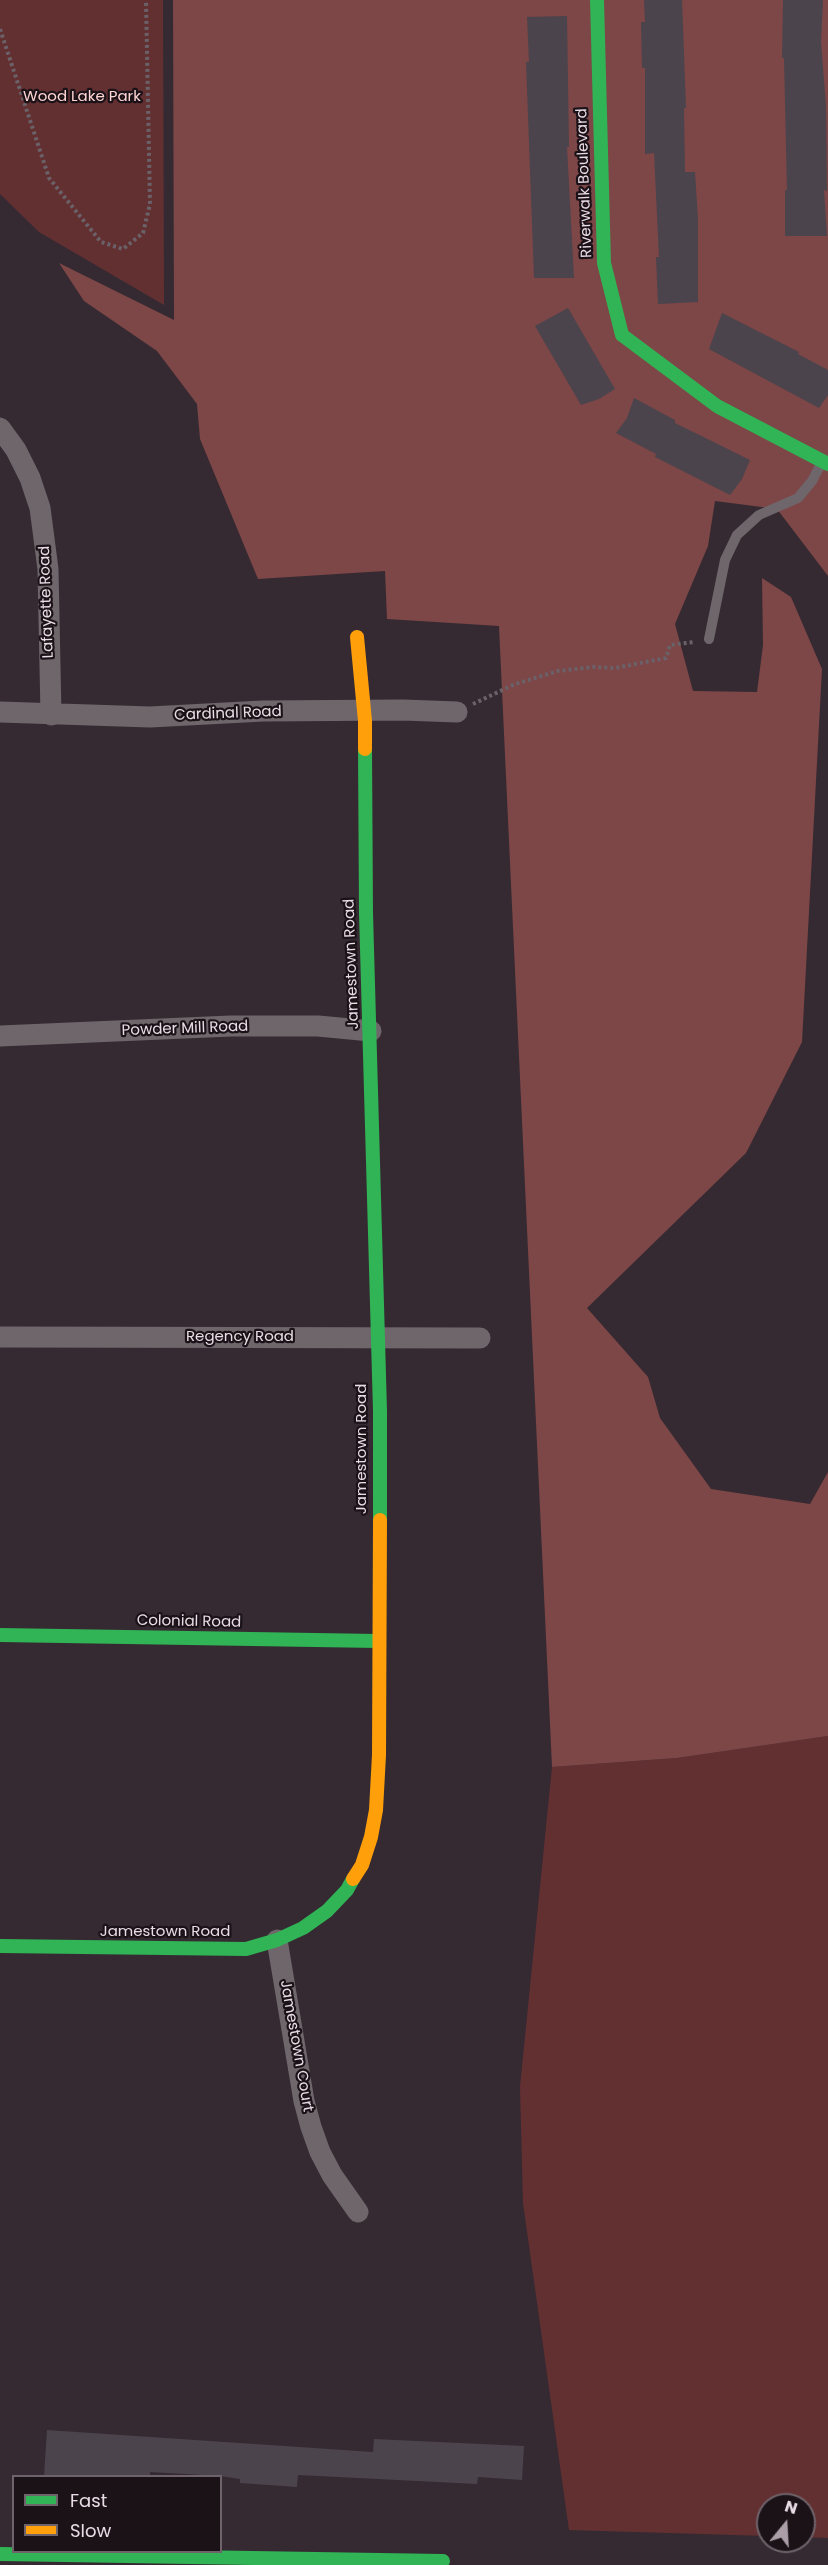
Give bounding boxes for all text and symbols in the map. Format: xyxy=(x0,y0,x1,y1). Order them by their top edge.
park label: Wood Lake Park xyxy=(23,88,141,106)
street label: Riverwalk Boulevard xyxy=(573,108,597,258)
street label: Lafayette Road xyxy=(36,545,58,659)
street label: Cardinal Road xyxy=(174,703,282,725)
street label: Jamestown Road xyxy=(341,898,363,1030)
street label: Powder Mill Road xyxy=(121,1018,249,1040)
street label: Regency Road xyxy=(186,1328,294,1346)
street label: Jamestown Road xyxy=(353,1384,371,1514)
street label: Colonial Road xyxy=(137,1612,241,1632)
street label: Jamestown Road xyxy=(100,1923,230,1941)
street label: Jamestown Court xyxy=(276,1979,316,2113)
legend xyxy=(12,2475,222,2553)
text: Fast xyxy=(70,2488,107,2513)
north arrow xyxy=(756,2493,816,2553)
text: N xyxy=(782,2495,800,2520)
text: Slow xyxy=(70,2518,111,2543)

